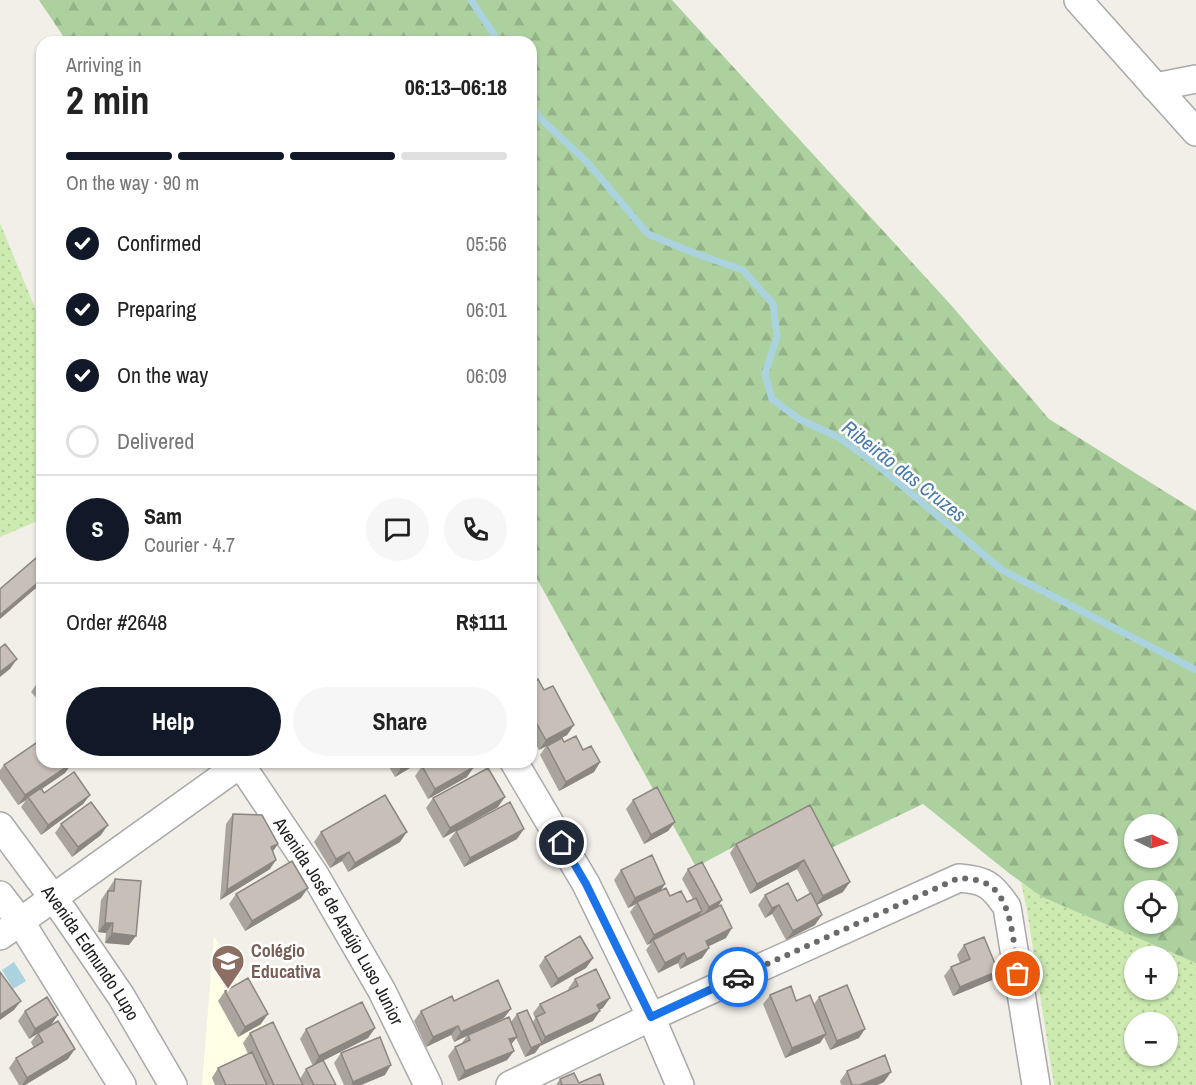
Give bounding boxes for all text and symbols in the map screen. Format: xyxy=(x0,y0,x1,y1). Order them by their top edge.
text: Arriving in xyxy=(66,51,142,78)
text: 06:13–06:18 xyxy=(405,72,507,102)
text: 2 min xyxy=(66,74,150,126)
text: On the way · 90 m xyxy=(66,169,199,196)
icon: check xyxy=(66,227,99,260)
text: Confirmed xyxy=(117,228,201,258)
text: 05:56 xyxy=(466,230,507,257)
icon: check xyxy=(66,293,99,326)
text: Preparing xyxy=(117,294,196,324)
text: 06:01 xyxy=(466,296,507,323)
icon: check xyxy=(66,359,99,392)
text: On the way xyxy=(117,360,208,390)
text: 06:09 xyxy=(466,362,507,389)
water label: Ribeirão das Cruzes xyxy=(837,414,972,528)
text: Delivered xyxy=(117,426,194,456)
button: chat xyxy=(366,498,429,561)
button: phone xyxy=(444,498,507,561)
text: Sam xyxy=(144,501,182,531)
text: S xyxy=(91,514,104,544)
text: Courier · 4.7 xyxy=(144,531,235,558)
text: Order #2648 xyxy=(66,607,167,637)
text: R$111 xyxy=(456,607,507,637)
button: Help xyxy=(66,687,281,756)
button: Share xyxy=(293,687,507,756)
street label: Avenida José de Araújo Luso Junior xyxy=(267,811,410,1029)
north arrow xyxy=(1124,814,1178,868)
map controls xyxy=(1124,814,1178,1066)
pin xyxy=(536,817,587,868)
icon: home xyxy=(545,826,578,859)
street label: Avenida Edmundo Lupo xyxy=(35,879,146,1025)
button: locate xyxy=(1124,880,1178,934)
place label: Colégio Educativa xyxy=(251,938,322,984)
school or university icon: Colégio Educativa xyxy=(210,943,246,990)
button: + xyxy=(1124,946,1178,1000)
courier xyxy=(708,947,768,1007)
pin xyxy=(992,948,1043,999)
icon: bag xyxy=(1001,957,1034,990)
icon: car xyxy=(722,961,755,994)
button: − xyxy=(1124,1012,1178,1066)

